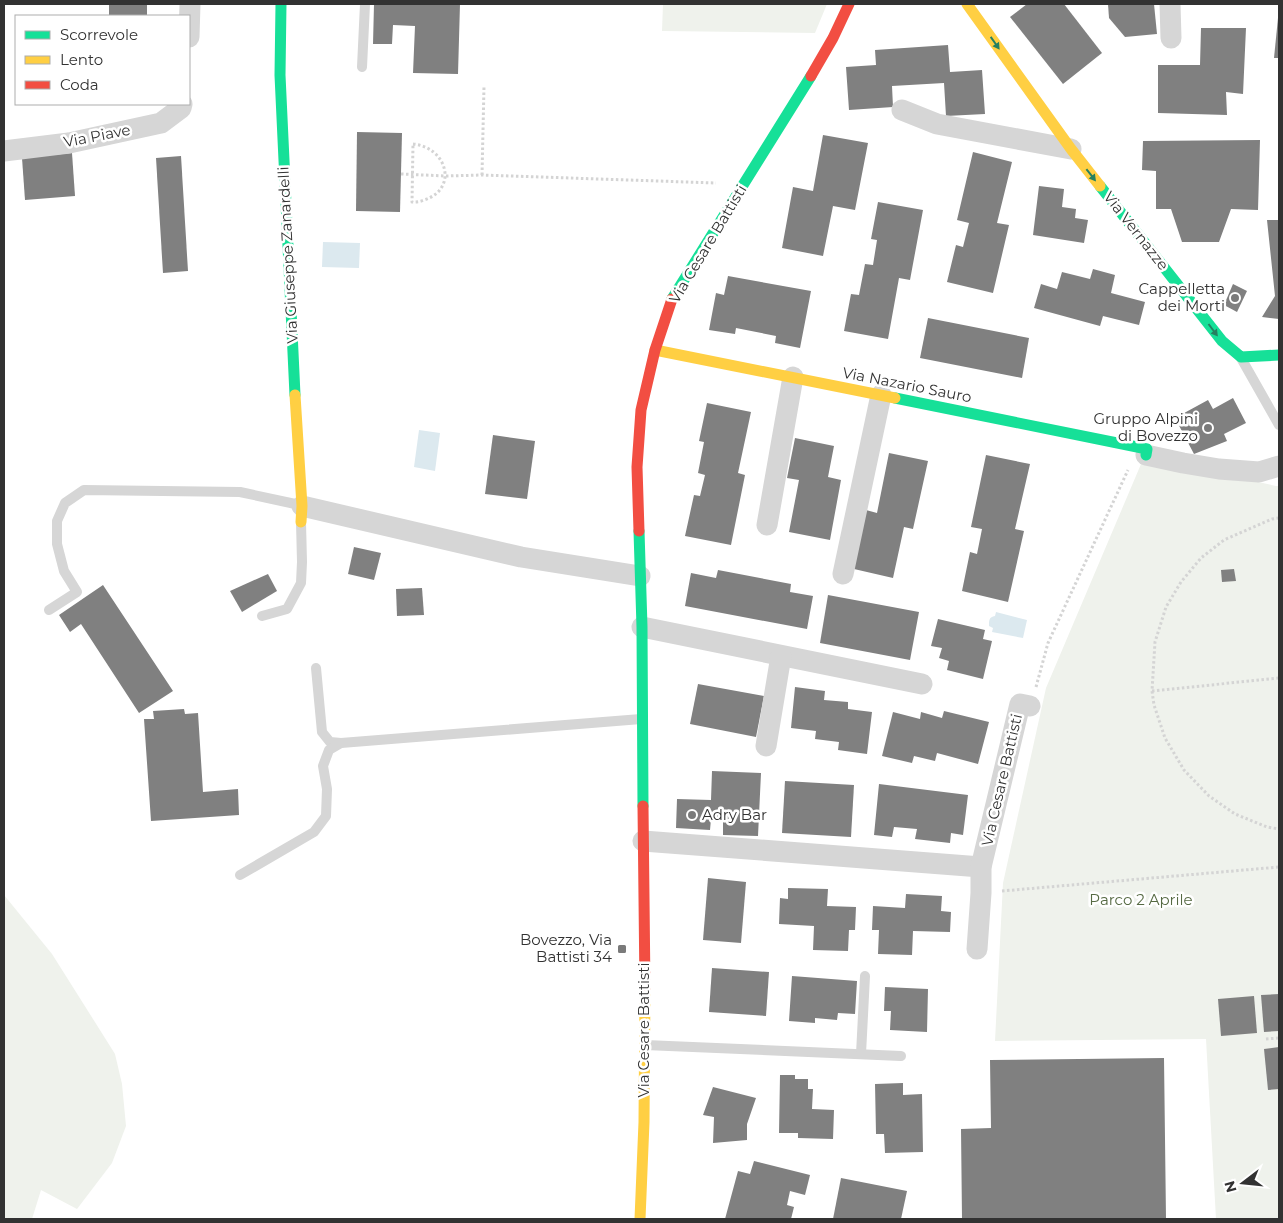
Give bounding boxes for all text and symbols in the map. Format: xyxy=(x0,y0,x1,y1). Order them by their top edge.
legend xyxy=(15,15,190,105)
text: Scorrevole xyxy=(60,25,138,44)
one-way arrow xyxy=(990,37,1000,50)
text: Lento xyxy=(60,50,103,69)
text: Coda xyxy=(60,75,99,94)
street label: Via Piave xyxy=(62,120,132,151)
street label: Via Giuseppe Zanardelli xyxy=(273,166,302,344)
one-way arrow xyxy=(1086,168,1097,181)
street label: Via Cesare Battisti xyxy=(665,181,750,306)
street label: Via Vernazze xyxy=(1100,187,1173,274)
place label: Cappelletta dei Morti xyxy=(1139,279,1225,315)
marker: Cappelletta dei Morti xyxy=(1229,292,1241,304)
one-way arrow xyxy=(1208,323,1219,336)
street label: Via Nazario Sauro xyxy=(841,363,973,406)
place label: Gruppo Alpini di Bovezzo xyxy=(1093,409,1198,445)
marker: Gruppo Alpini di Bovezzo xyxy=(1202,422,1214,434)
street label: Via Cesare Battisti xyxy=(977,712,1026,848)
place label: Adry Bar xyxy=(702,805,767,824)
marker: Adry Bar xyxy=(686,809,698,821)
park label: Parco 2 Aprile xyxy=(1089,890,1193,909)
place label: Bovezzo, Via Battisti 34 xyxy=(520,930,612,966)
marker: Bovezzo, Via Battisti 34 xyxy=(616,943,628,955)
street label: Via Cesare Battisti xyxy=(634,963,653,1097)
north arrow xyxy=(1218,1158,1268,1208)
text: N xyxy=(1220,1179,1241,1195)

